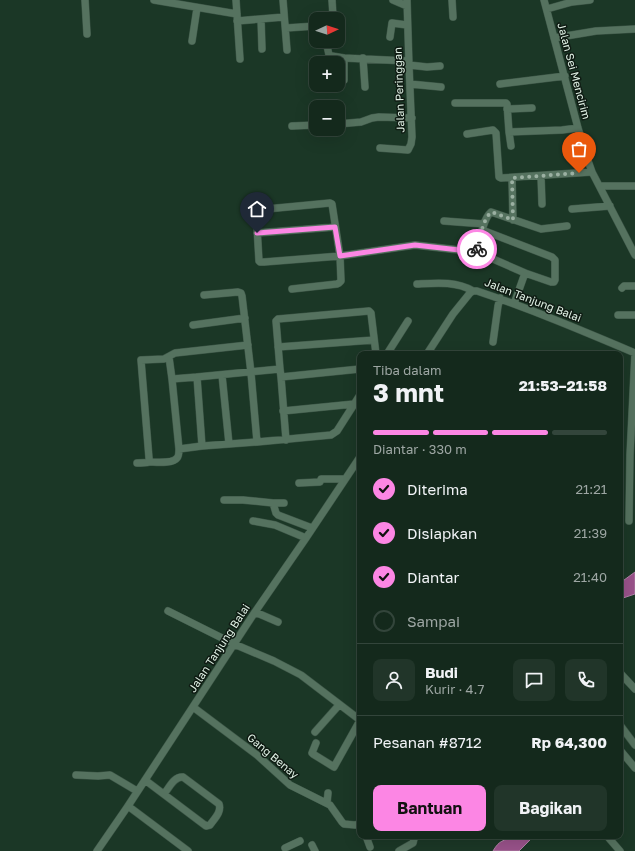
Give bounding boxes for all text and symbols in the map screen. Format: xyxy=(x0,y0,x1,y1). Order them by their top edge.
north arrow xyxy=(309,12,345,48)
map controls xyxy=(309,12,345,136)
street label: Jalan Sei Mencirim xyxy=(555,21,594,120)
street label: Jalan Peringgan xyxy=(391,47,406,133)
button: + xyxy=(309,56,345,92)
button: − xyxy=(309,100,345,136)
pin xyxy=(562,132,596,173)
icon: bag xyxy=(568,138,590,160)
pin xyxy=(240,192,274,233)
icon: home xyxy=(246,198,268,220)
courier xyxy=(457,229,497,269)
icon: bike xyxy=(466,238,488,260)
street label: Jalan Tanjung Balai xyxy=(483,275,583,324)
text: Tiba dalam xyxy=(373,362,441,378)
text: 21:53–21:58 xyxy=(519,376,607,394)
text: 3 mnt xyxy=(373,377,444,408)
text: Diantar · 330 m xyxy=(373,441,467,457)
icon: check xyxy=(373,478,395,500)
text: Diterima xyxy=(407,480,468,498)
text: 21:21 xyxy=(575,481,607,497)
icon: check xyxy=(373,522,395,544)
text: Disiapkan xyxy=(407,524,477,542)
text: 21:39 xyxy=(574,525,607,541)
icon: check xyxy=(373,566,395,588)
text: Diantar xyxy=(407,568,459,586)
text: 21:40 xyxy=(573,569,607,585)
street label: Jalan Tanjung Balai xyxy=(185,601,252,694)
text: Sampai xyxy=(407,612,460,630)
button: person xyxy=(373,659,415,701)
button: chat xyxy=(513,659,555,701)
button: phone xyxy=(565,659,607,701)
text: Budi xyxy=(425,663,458,681)
text: Kurir · 4.7 xyxy=(425,681,484,697)
street label: Gang Benay xyxy=(245,730,302,781)
text: Pesanan #8712 xyxy=(373,733,482,751)
text: Rp 64,300 xyxy=(531,733,607,751)
button: Bantuan xyxy=(373,785,486,831)
button: Bagikan xyxy=(494,785,607,831)

